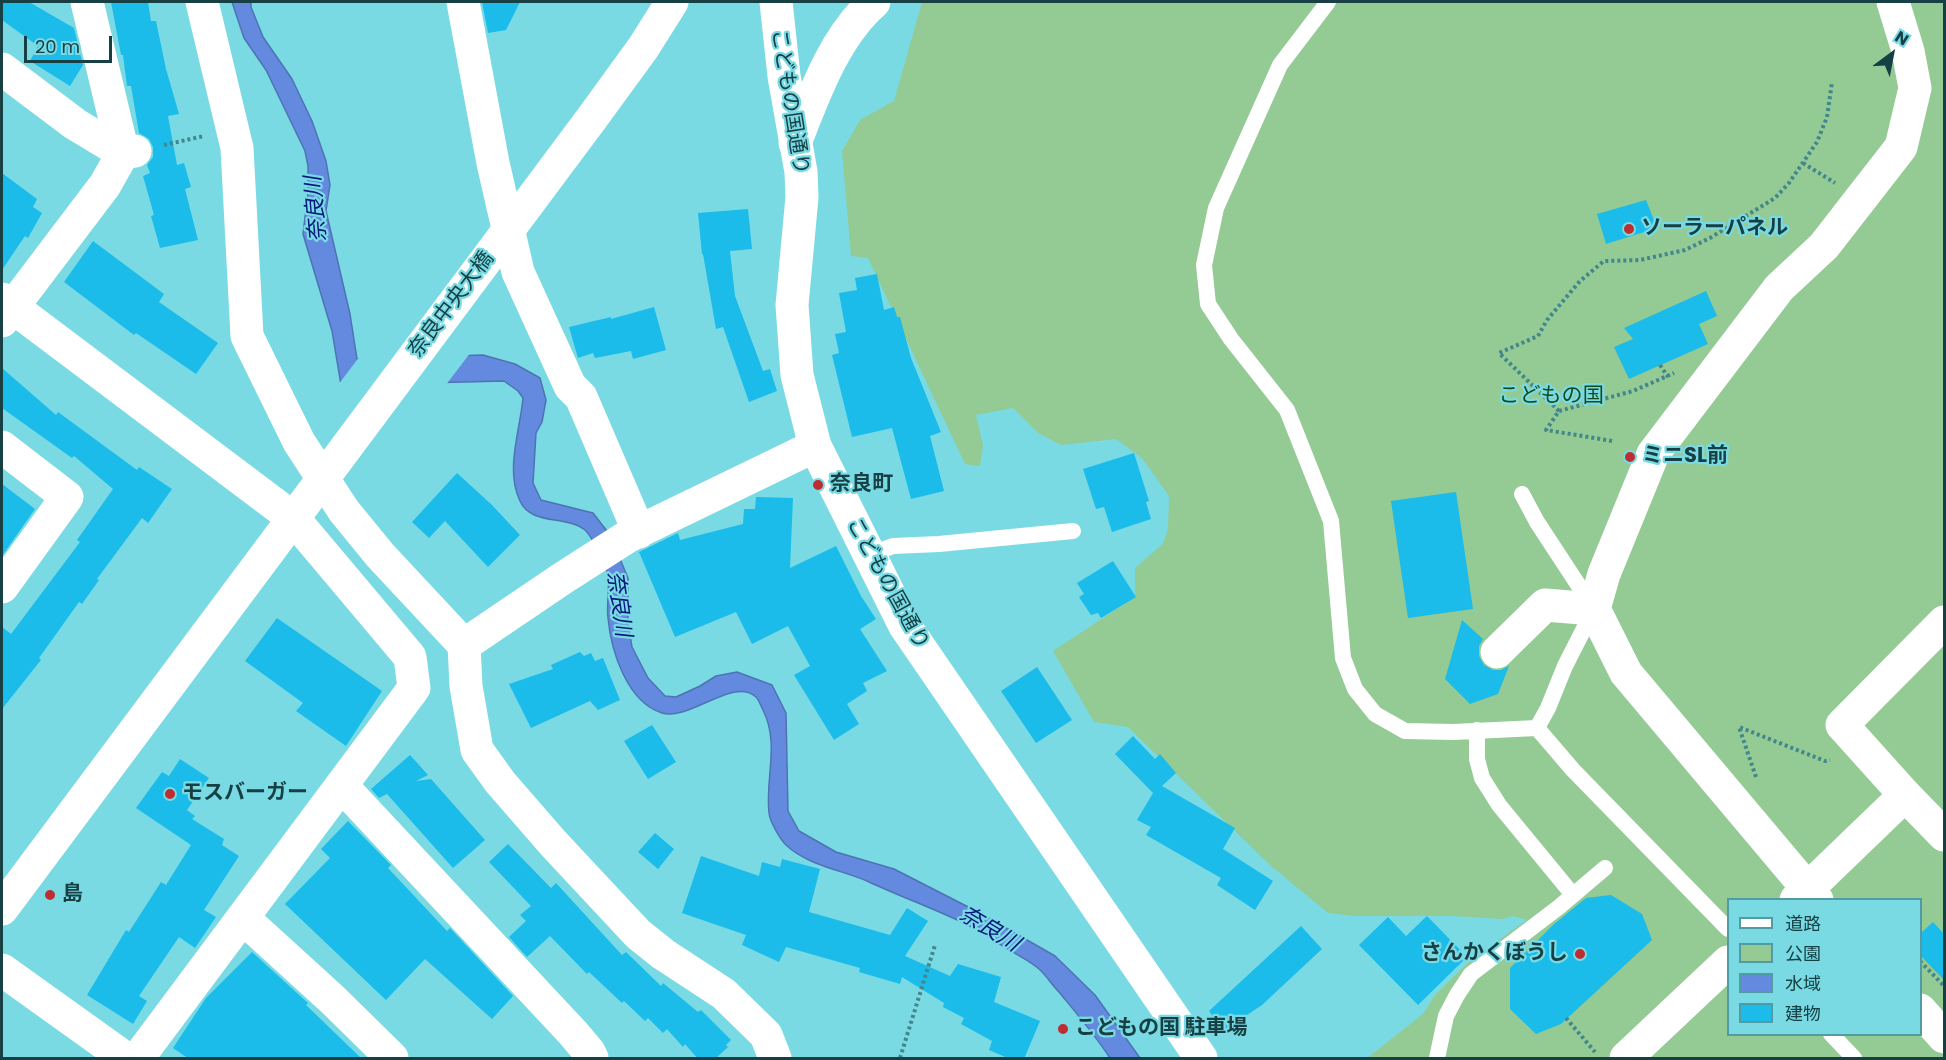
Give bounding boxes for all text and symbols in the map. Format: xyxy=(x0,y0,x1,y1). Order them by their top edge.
scale bar xyxy=(27,24,116,62)
north arrow xyxy=(1862,24,1922,84)
text: N xyxy=(1891,25,1913,51)
street label: こどもの国通り xyxy=(765,27,813,177)
text: 20 m xyxy=(35,34,80,59)
water label: 奈良川 xyxy=(301,175,333,243)
place label: ソーラーパネル xyxy=(1641,216,1788,242)
marker: ソーラーパネル xyxy=(1622,222,1636,236)
street label: 奈良中央大橋 xyxy=(404,247,500,363)
park label: こどもの国 xyxy=(1499,384,1603,410)
place label: ミニSL前 xyxy=(1642,444,1728,470)
marker: ミニSL前 xyxy=(1623,450,1637,464)
place label: 奈良町 xyxy=(830,472,893,498)
marker: 奈良町 xyxy=(811,478,825,492)
street label: こどもの国通り xyxy=(840,514,934,654)
water label: 奈良川 xyxy=(600,569,636,639)
place label: モスバーガー xyxy=(182,781,308,807)
marker: モスバーガー xyxy=(163,787,177,801)
place label: 島 xyxy=(62,882,83,908)
marker: 島 xyxy=(43,888,57,902)
legend xyxy=(1727,898,1922,1036)
water label: 奈良川 xyxy=(954,902,1024,958)
text: 道路 xyxy=(1785,911,1821,936)
place label: さんかくぼうし xyxy=(1421,941,1568,967)
text: 公園 xyxy=(1785,941,1821,966)
marker: さんかくぼうし xyxy=(1573,947,1587,961)
text: 水域 xyxy=(1785,971,1821,996)
text: 建物 xyxy=(1785,1001,1821,1026)
place label: こどもの国 駐車場 xyxy=(1075,1016,1247,1042)
marker: こどもの国 駐車場 xyxy=(1056,1022,1070,1036)

